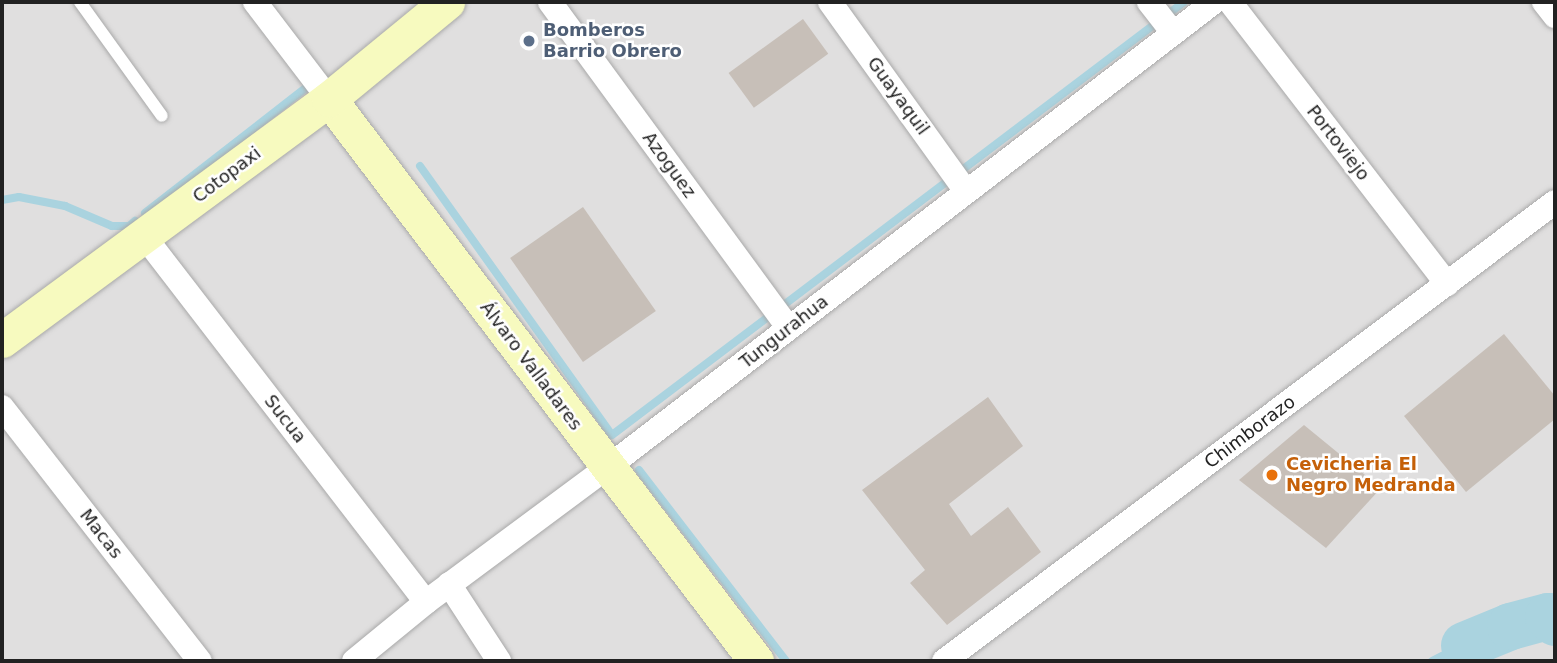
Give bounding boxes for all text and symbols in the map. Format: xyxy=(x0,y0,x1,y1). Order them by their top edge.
place label: Bomberos Barrio Obrero xyxy=(543,20,682,62)
marker: Bomberos Barrio Obrero xyxy=(521,33,537,49)
street label: Guayaquil xyxy=(863,53,933,139)
street label: Portoviejo xyxy=(1302,101,1374,185)
street label: Azoguez xyxy=(638,128,700,202)
street label: Cotopaxi xyxy=(189,142,265,208)
street label: Tungurahua xyxy=(736,291,832,373)
street label: Álvaro Valladares xyxy=(476,297,586,435)
street label: Sucua xyxy=(260,391,310,447)
street label: Chimborazo xyxy=(1200,391,1300,473)
place label: Cevicheria El Negro Medranda xyxy=(1286,454,1456,496)
marker: Cevicheria El Negro Medranda xyxy=(1264,467,1280,483)
street label: Macas xyxy=(75,505,127,563)

